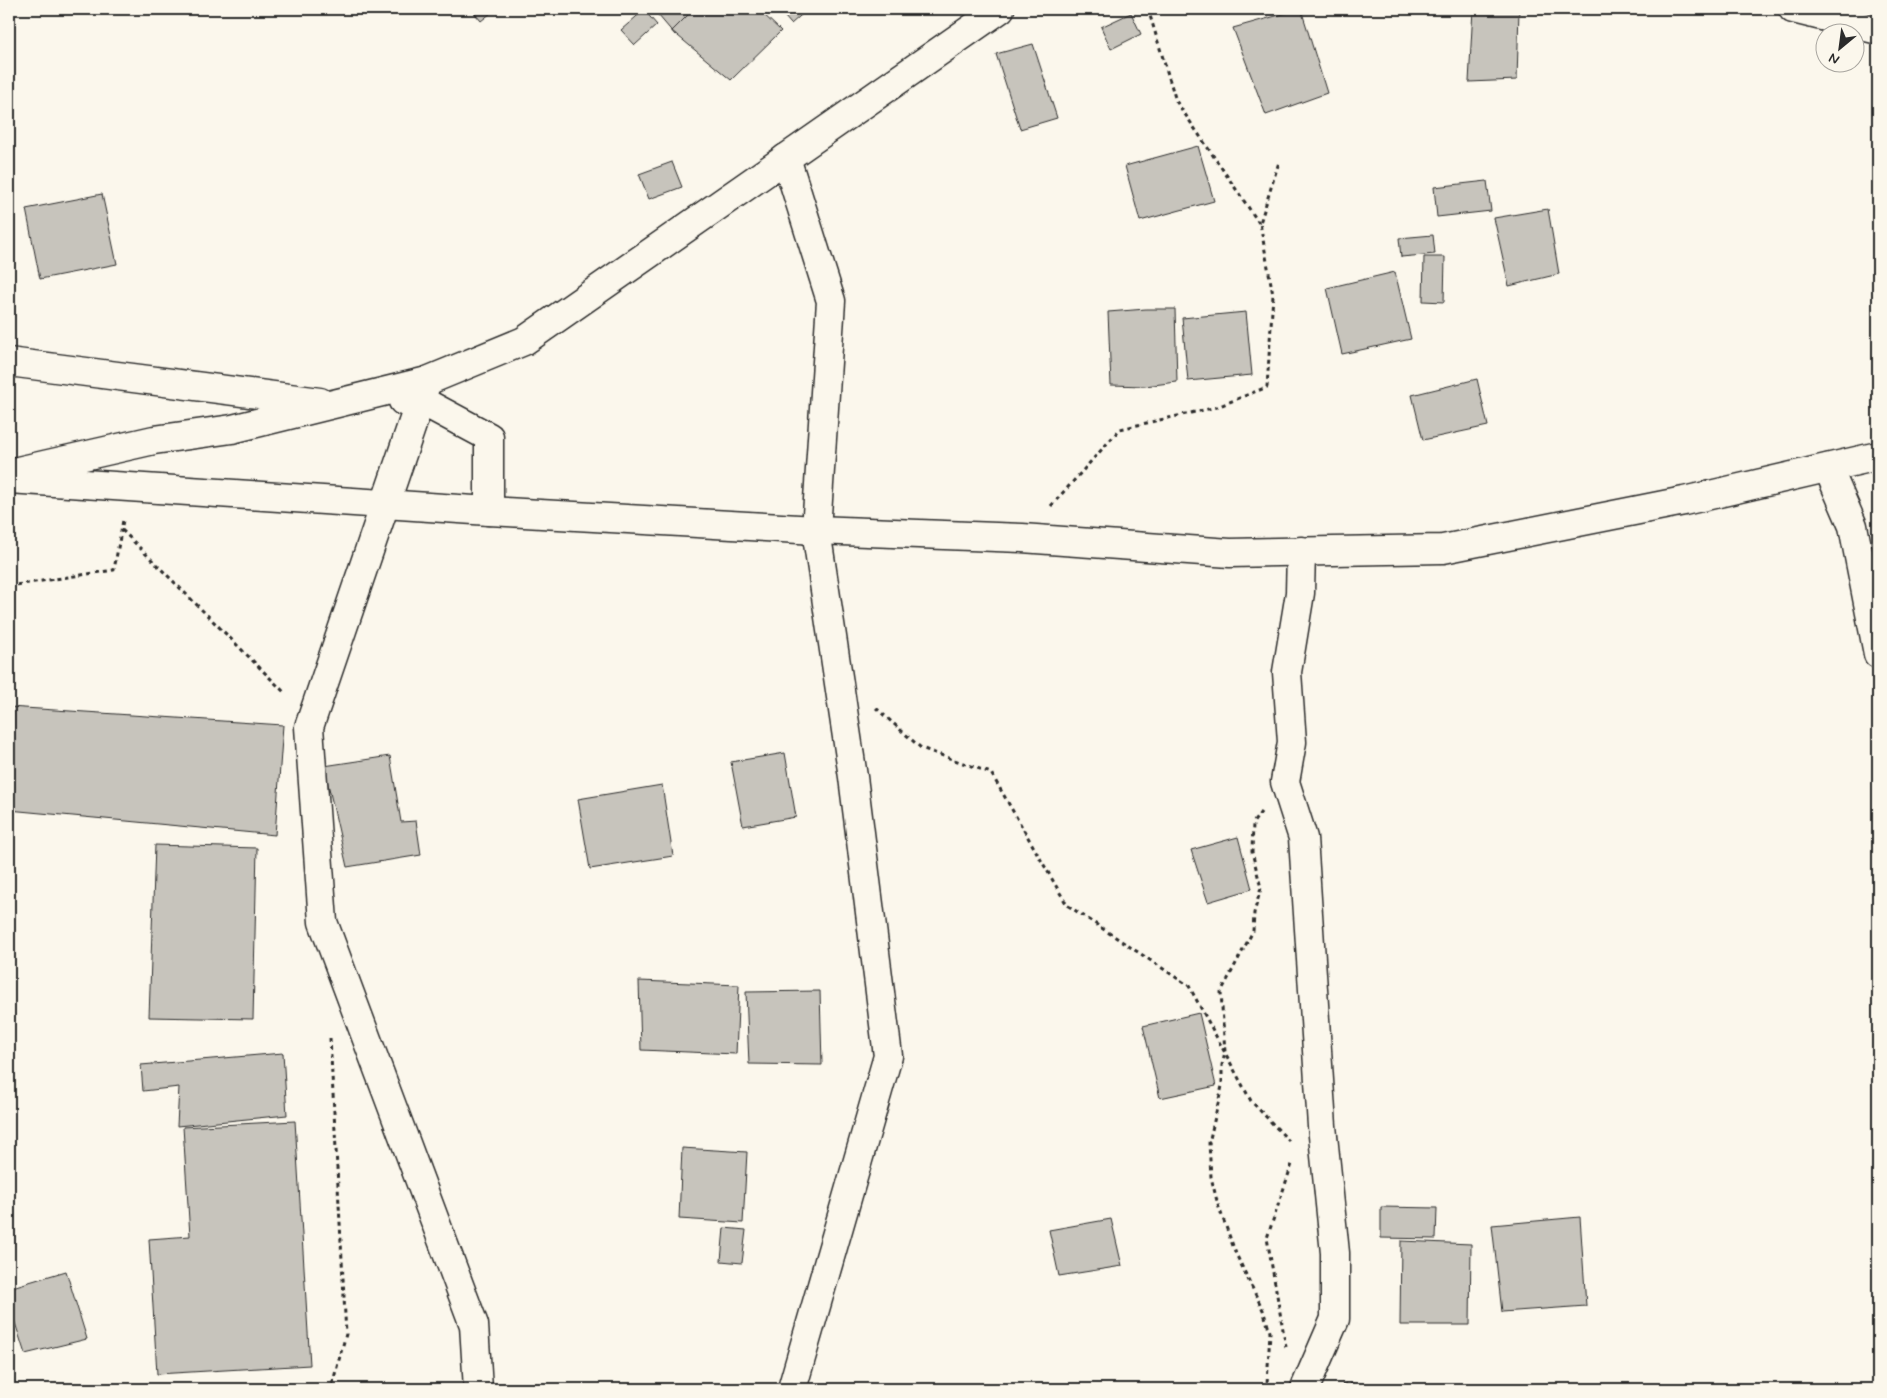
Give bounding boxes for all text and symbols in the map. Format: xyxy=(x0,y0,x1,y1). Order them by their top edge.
north arrow xyxy=(1814,22,1864,72)
text: N xyxy=(1826,48,1843,69)

